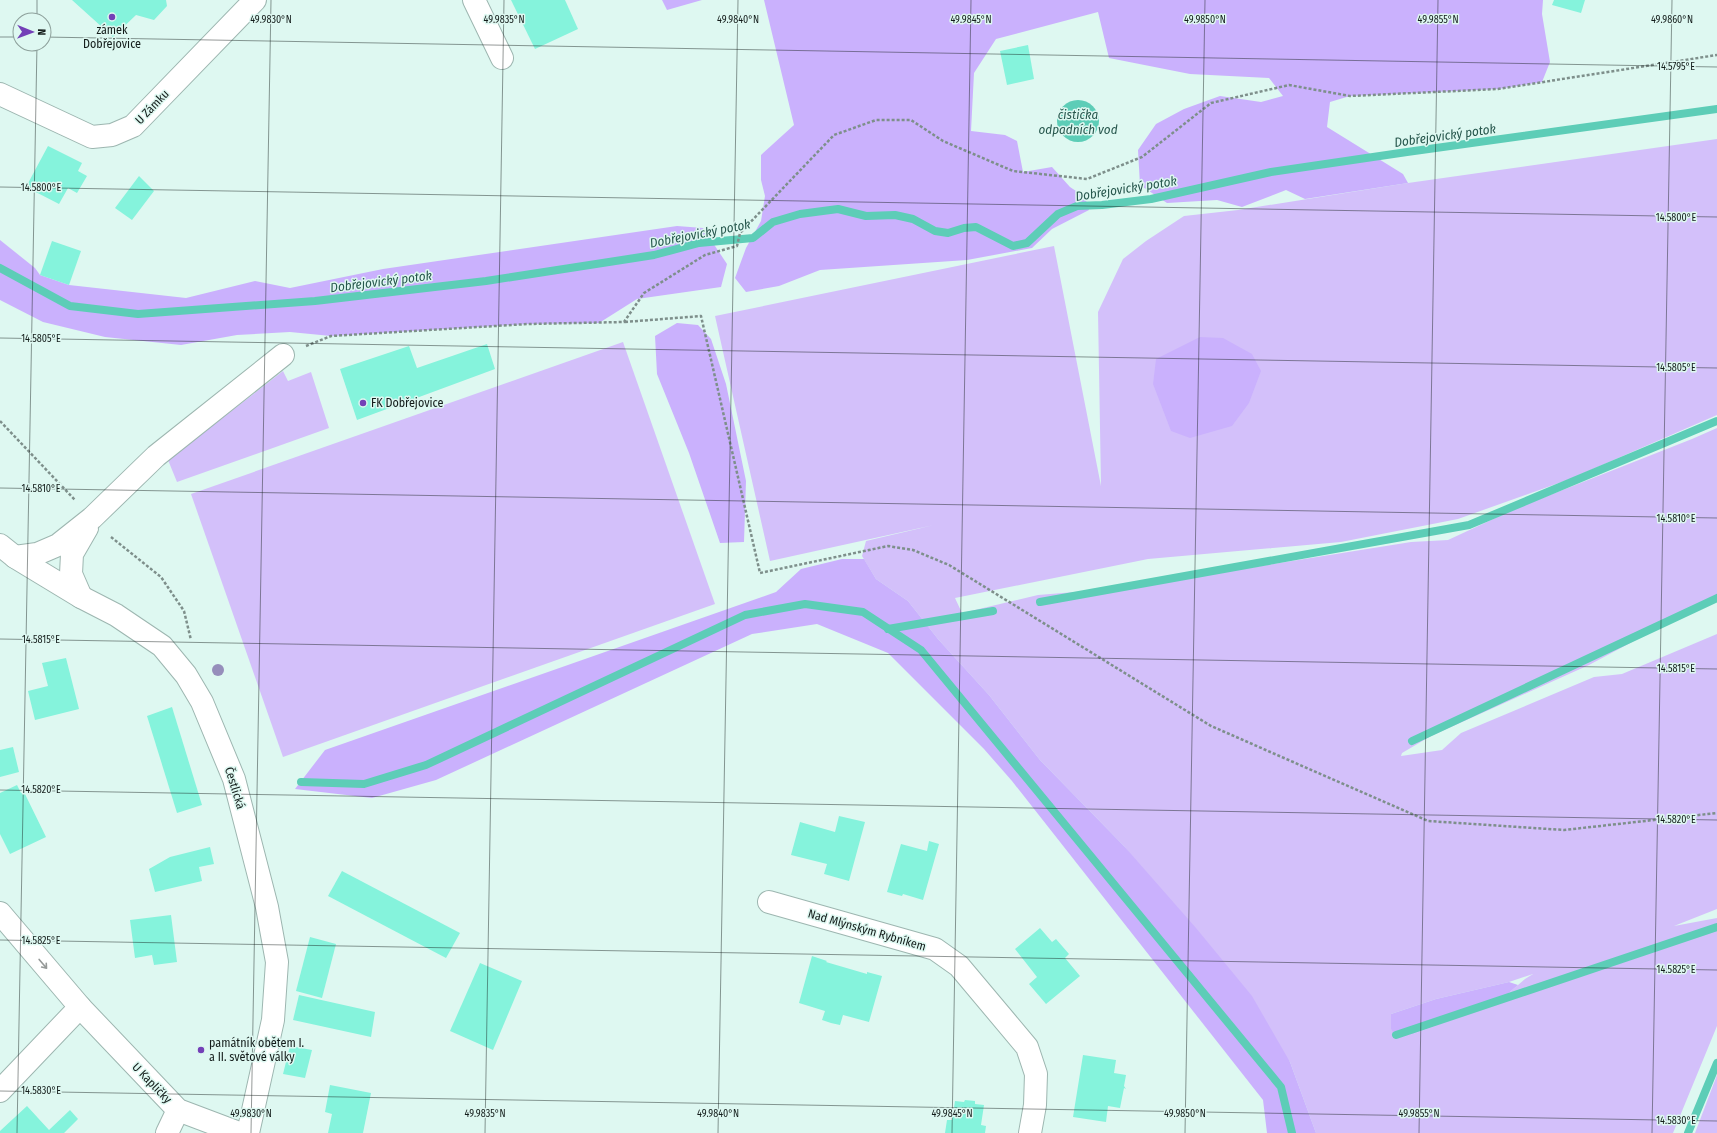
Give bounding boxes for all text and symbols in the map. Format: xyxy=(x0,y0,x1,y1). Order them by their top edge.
north arrow xyxy=(12,12,52,52)
marker: zámek Dobřejovice xyxy=(107,12,117,22)
text: 49.9830°N xyxy=(250,14,292,26)
text: 49.9835°N xyxy=(483,14,525,26)
text: 49.9840°N xyxy=(717,14,759,26)
text: 49.9845°N xyxy=(950,14,992,26)
text: 49.9850°N xyxy=(1184,14,1226,26)
text: 49.9855°N xyxy=(1417,14,1459,26)
text: 49.9860°N xyxy=(1651,14,1693,26)
place label: zámek Dobřejovice xyxy=(83,23,141,51)
text: N xyxy=(35,29,48,36)
text: 14.5795°E xyxy=(1657,61,1695,73)
street label: U Zámku xyxy=(132,87,172,127)
water label: čistička odpadních vod xyxy=(1038,107,1118,137)
water label: Dobřejovický potok xyxy=(1393,121,1497,150)
water label: Dobřejovický potok xyxy=(1074,173,1178,204)
text: 14.5800°E xyxy=(21,182,61,194)
text: 14.5800°E xyxy=(1656,212,1696,224)
water label: Dobřejovický potok xyxy=(648,216,752,251)
water label: Dobřejovický potok xyxy=(329,268,433,295)
text: 14.5805°E xyxy=(21,333,61,345)
text: 14.5805°E xyxy=(1656,362,1696,374)
place label: FK Dobřejovice xyxy=(371,396,443,410)
marker: FK Dobřejovice xyxy=(358,398,368,408)
text: 14.5810°E xyxy=(22,483,61,495)
text: 14.5810°E xyxy=(1657,513,1696,525)
text: 14.5815°E xyxy=(22,634,60,646)
text: 14.5815°E xyxy=(1657,663,1695,675)
street label: Čestlická xyxy=(222,765,249,811)
text: 14.5820°E xyxy=(21,784,61,796)
text: 14.5820°E xyxy=(1656,814,1696,826)
street label: Nad Mlýnským Rybníkem xyxy=(806,906,928,954)
text: 14.5825°E xyxy=(22,935,61,947)
one-way arrow xyxy=(39,958,48,969)
text: 14.5825°E xyxy=(1657,964,1696,976)
place label: památník obětem I. a II. světové války xyxy=(209,1036,305,1064)
marker: památník obětem I. a II. světové války xyxy=(196,1045,206,1055)
street label: U Kapličky xyxy=(129,1060,175,1107)
text: 14.5830°E xyxy=(21,1085,61,1097)
text: 49.9830°N xyxy=(230,1108,272,1120)
text: 49.9835°N xyxy=(464,1108,506,1120)
text: 49.9840°N xyxy=(697,1108,739,1120)
text: 49.9845°N xyxy=(931,1108,973,1120)
text: 49.9850°N xyxy=(1164,1108,1206,1120)
text: 49.9855°N xyxy=(1398,1108,1440,1120)
text: 14.5830°E xyxy=(1656,1115,1696,1127)

